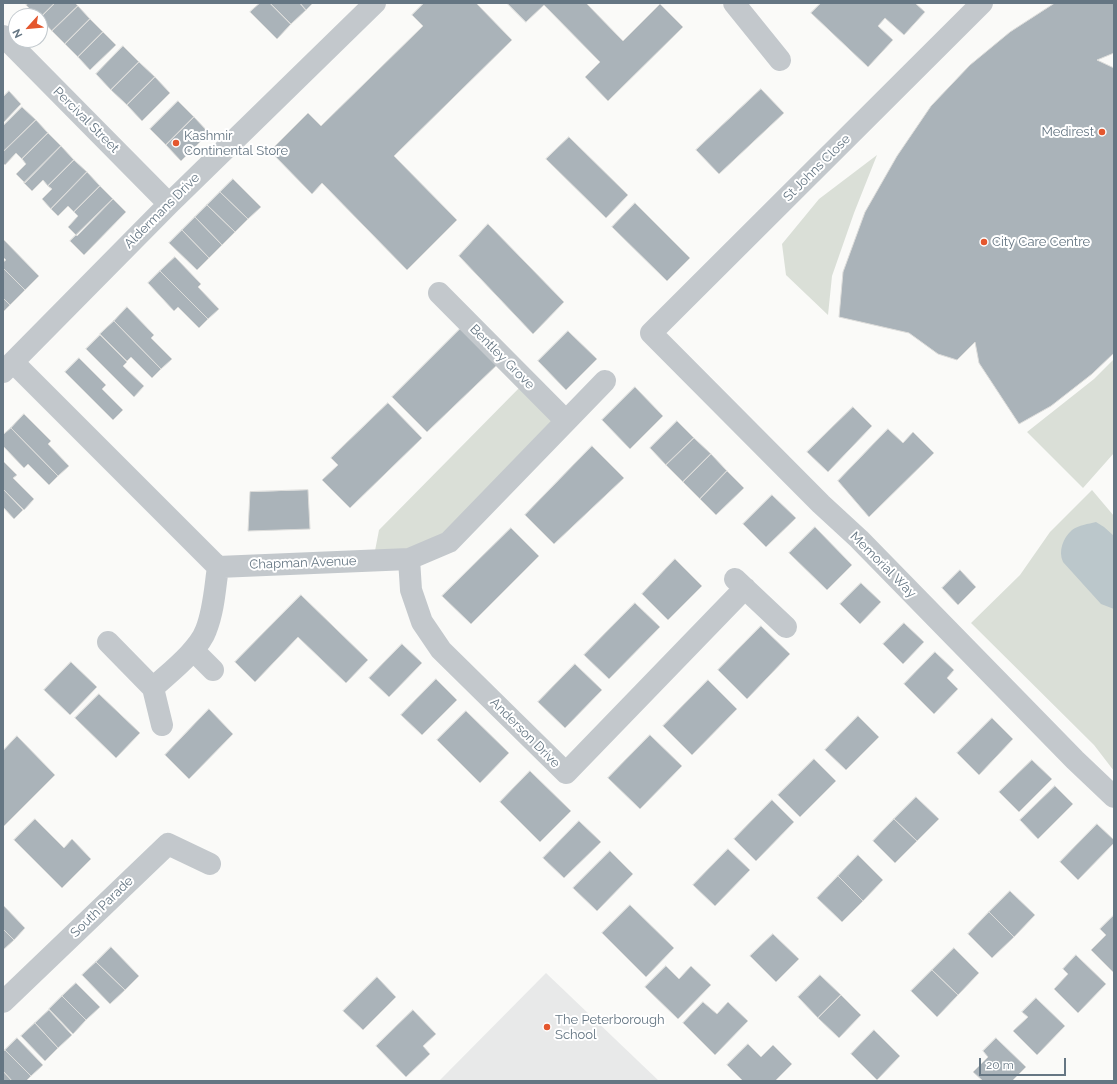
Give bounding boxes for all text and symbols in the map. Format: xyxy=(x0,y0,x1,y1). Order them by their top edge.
north arrow xyxy=(8,8,48,48)
text: N xyxy=(10,27,25,40)
street label: Percival Street xyxy=(50,84,122,156)
place label: Medirest xyxy=(1042,124,1094,140)
marker: Medirest xyxy=(1097,127,1107,137)
place label: Kashmir Continental Store xyxy=(184,128,288,159)
street label: St Johns Close xyxy=(780,131,854,205)
marker: Kashmir Continental Store xyxy=(171,138,181,148)
street label: Aldermans Drive xyxy=(121,170,203,252)
place label: City Care Centre xyxy=(992,234,1090,250)
marker: City Care Centre xyxy=(979,237,989,247)
street label: Bentley Grove xyxy=(466,321,538,393)
street label: Memorial Way xyxy=(847,529,919,601)
street label: Chapman Avenue xyxy=(249,553,357,573)
street label: Anderson Drive xyxy=(487,695,563,771)
street label: South Parade xyxy=(67,873,137,941)
place label: The Peterborough School xyxy=(555,1012,665,1043)
marker: The Peterborough School xyxy=(542,1022,552,1032)
scale bar xyxy=(981,1050,1068,1076)
text: 20 m xyxy=(986,1058,1014,1072)

